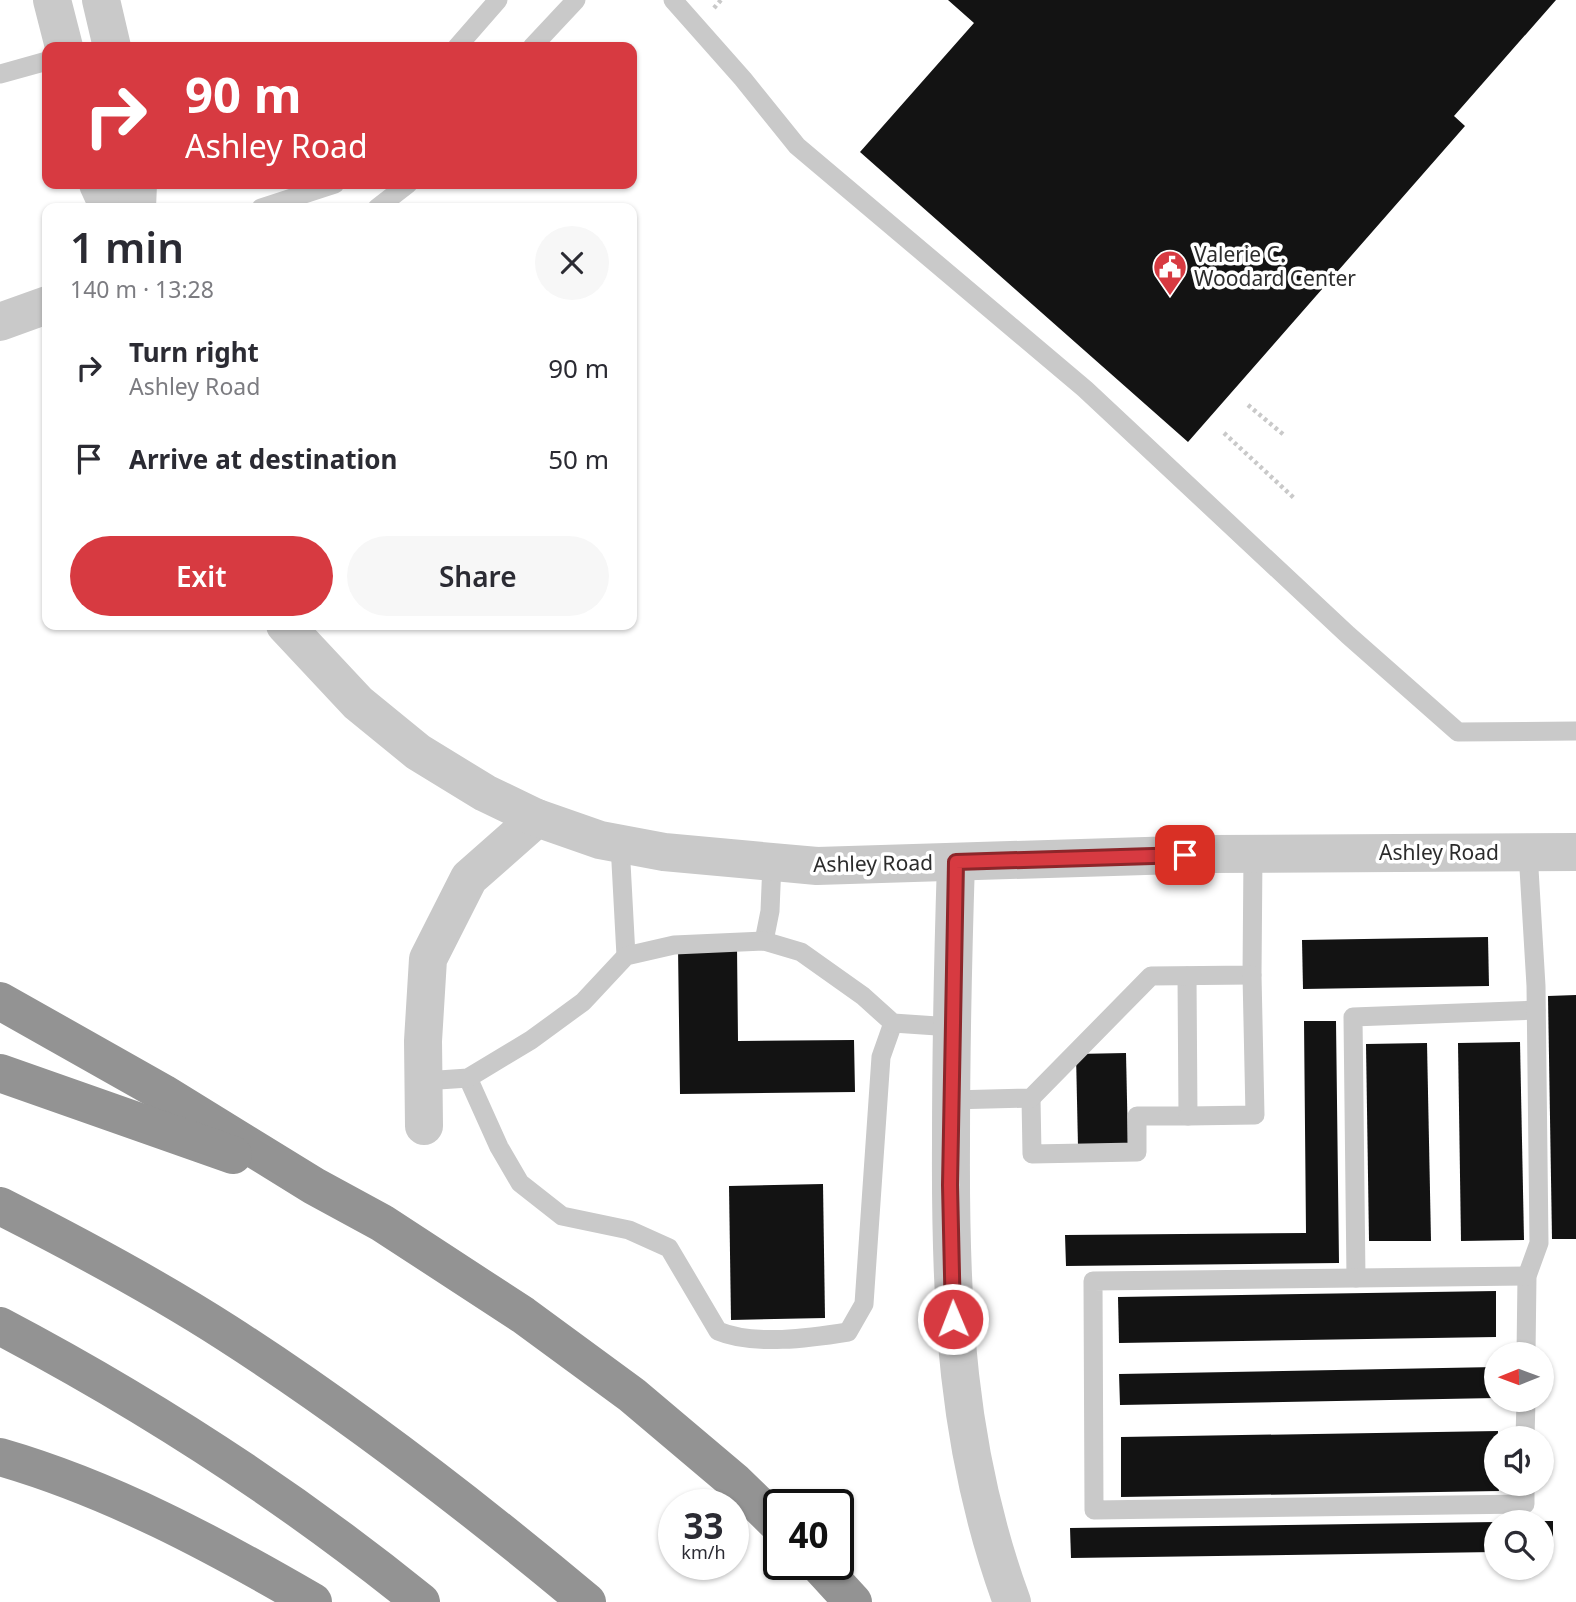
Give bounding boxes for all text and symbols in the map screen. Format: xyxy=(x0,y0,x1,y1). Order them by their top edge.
text: 90 m xyxy=(185,61,302,127)
icon: right xyxy=(70,70,161,161)
text: Ashley Road xyxy=(185,124,368,167)
text: 1 min xyxy=(70,218,184,275)
button: close xyxy=(535,226,609,300)
place label: Valerie C. Woodard Center xyxy=(1194,240,1356,292)
public building icon: Valerie C. Woodard Center xyxy=(1151,248,1189,297)
text: 140 m · 13:28 xyxy=(70,273,214,305)
text: Turn right xyxy=(129,334,259,370)
icon: right xyxy=(70,349,108,387)
text: 90 m xyxy=(548,350,609,386)
text: Ashley Road xyxy=(129,370,260,402)
icon: arrive xyxy=(70,440,108,478)
text: Arrive at destination xyxy=(129,441,398,477)
text: 50 m xyxy=(548,441,609,477)
button: Exit xyxy=(70,536,333,616)
button: Share xyxy=(347,536,609,616)
pin xyxy=(1155,825,1215,885)
icon: arrive xyxy=(1166,836,1204,874)
street label: Ashley Road xyxy=(1379,838,1499,866)
street label: Ashley Road xyxy=(813,848,933,878)
position arrow xyxy=(916,1282,990,1356)
north arrow xyxy=(1484,1342,1554,1412)
map controls xyxy=(1484,1342,1554,1580)
button: sound xyxy=(1484,1426,1554,1496)
speed limit sign: 40 xyxy=(763,1489,854,1580)
text: 33 xyxy=(683,1502,724,1549)
button: search xyxy=(1484,1510,1554,1580)
text: km/h xyxy=(681,1540,726,1564)

